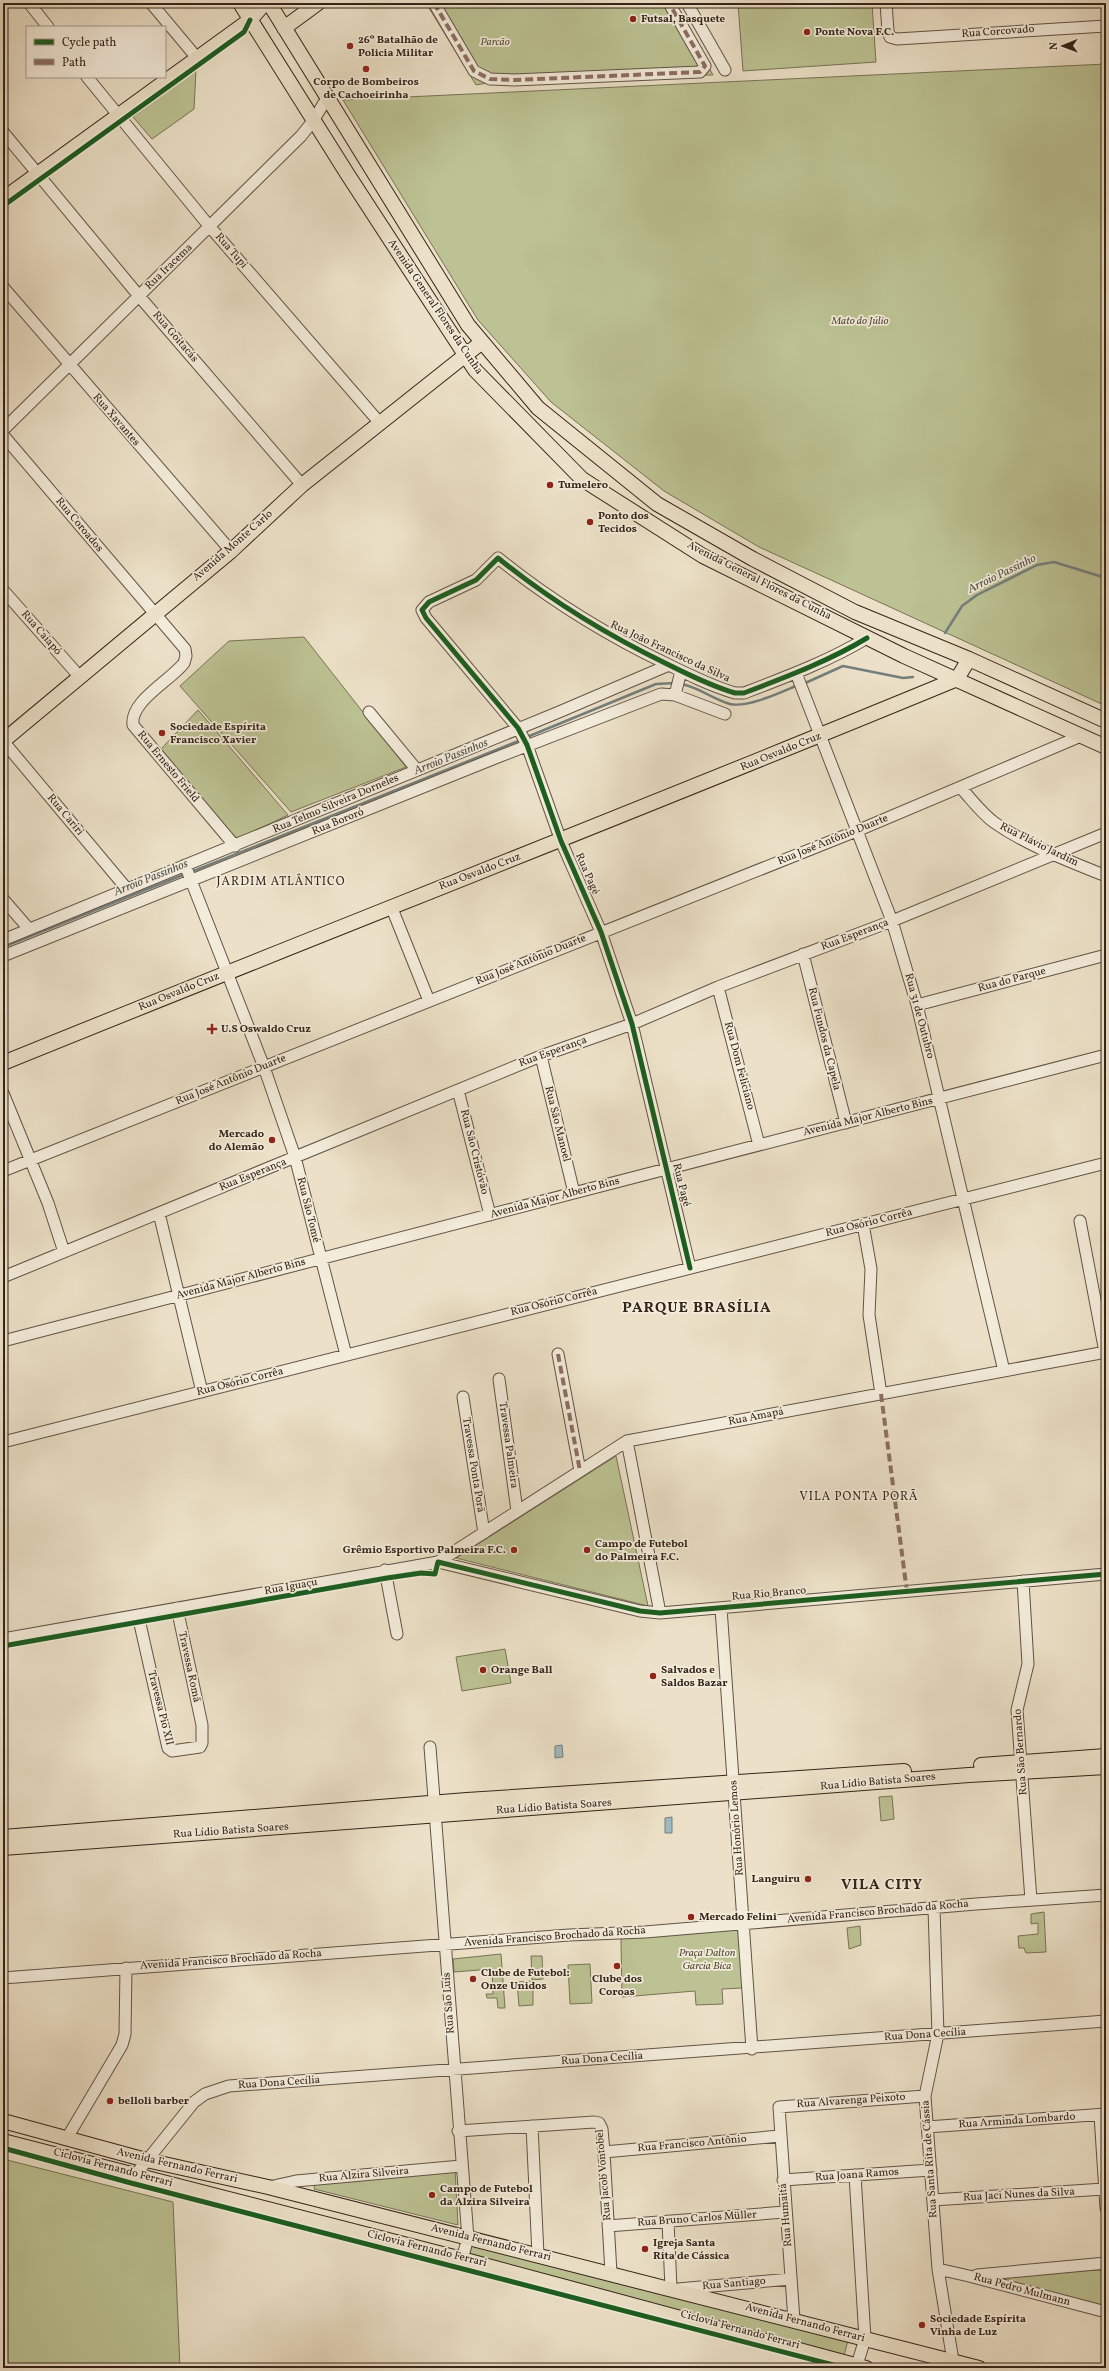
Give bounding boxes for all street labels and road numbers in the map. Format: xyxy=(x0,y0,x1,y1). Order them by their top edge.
street label: Rua Corcovado xyxy=(961,22,1035,42)
street label: Rua Tupi xyxy=(211,230,251,272)
street label: Avenida General Flores da Cunha xyxy=(384,236,486,378)
street label: Rua Iracema xyxy=(142,240,196,293)
street label: Rua Goitacás xyxy=(149,308,202,366)
street label: Rua Xavantes xyxy=(89,390,143,450)
street label: Rua Coroados xyxy=(52,494,107,556)
street label: Avenida Monte Carlo xyxy=(190,507,276,585)
street label: Avenida General Flores da Cunha xyxy=(684,538,834,624)
street label: Rua Caiapó xyxy=(17,607,65,659)
street label: Rua João Francisco da Silva xyxy=(608,618,733,687)
street label: Rua Ernesto Frield xyxy=(134,728,202,806)
street label: Rua Osvaldo Cruz xyxy=(738,729,824,775)
street label: Rua Telmo Silveira Dorneles xyxy=(271,770,402,837)
street label: Rua Cariri xyxy=(43,791,87,839)
street label: Rua Bororó xyxy=(310,805,366,839)
street label: Rua José Antônio Duarte xyxy=(775,811,891,869)
street label: Rua Flávio Jardim xyxy=(997,819,1081,871)
street label: Rua Osvaldo Cruz xyxy=(437,849,523,894)
street label: Rua Pagé xyxy=(571,851,603,897)
street label: Rua Esperança xyxy=(819,915,891,955)
street label: Rua José Antônio Duarte xyxy=(473,931,589,989)
street label: Rua do Parque xyxy=(976,964,1048,996)
street label: Rua Osvaldo Cruz xyxy=(136,969,222,1015)
street label: Rua 31 de Outubro xyxy=(900,972,938,1061)
street label: Rua Fundos da Capela xyxy=(804,986,844,1093)
street label: Rua Dom Feliciano xyxy=(720,1020,758,1112)
street label: Rua Esperança xyxy=(517,1033,590,1071)
street label: Rua José Antônio Duarte xyxy=(173,1051,289,1109)
street label: Rua São Manoel xyxy=(540,1085,574,1163)
street label: Avenida Major Alberto Bins xyxy=(801,1094,935,1140)
street label: Rua São Cristóvão xyxy=(456,1108,492,1196)
street label: Rua Esperança xyxy=(217,1154,289,1195)
street label: Rua Pagé xyxy=(668,1162,694,1208)
street label: Avenida Major Alberto Bins xyxy=(489,1173,622,1223)
street label: Rua São Tomé xyxy=(293,1176,323,1244)
street label: Rua Osório Corrêa xyxy=(824,1205,914,1241)
street label: Avenida Major Alberto Bins xyxy=(175,1254,308,1304)
street label: Rua Osório Corrêa xyxy=(509,1284,599,1320)
street label: Rua Osório Corrêa xyxy=(195,1364,285,1400)
street label: Travessa Palmeira xyxy=(495,1401,522,1490)
street label: Rua Amapá xyxy=(727,1404,785,1430)
street label: Travessa Ponta Porã xyxy=(458,1416,488,1514)
street label: Rua Iguaçu xyxy=(263,1575,319,1599)
street label: Rua Rio Branco xyxy=(731,1583,807,1605)
street label: Travessa Romã xyxy=(174,1630,204,1704)
street label: Travessa Pio XII xyxy=(143,1669,177,1747)
street label: Rua São Bernardo xyxy=(1010,1708,1031,1796)
street label: Rua Lídio Batista Soares xyxy=(820,1769,937,1795)
street label: Rua Honório Lemos xyxy=(726,1780,748,1876)
street label: Rua Lídio Batista Soares xyxy=(496,1795,613,1819)
street label: Rua Lídio Batista Soares xyxy=(173,1819,290,1843)
street label: Avenida Francisco Brochado da Rocha xyxy=(787,1897,970,1927)
street label: Avenida Francisco Brochado da Rocha xyxy=(464,1923,647,1951)
street label: Avenida Francisco Brochado da Rocha xyxy=(140,1946,323,1974)
street label: Rua São Luís xyxy=(439,1972,459,2034)
street label: Rua Dona Cecília xyxy=(883,2025,967,2045)
street label: Rua Dona Cecília xyxy=(560,2049,644,2069)
street label: Rua Dona Cecília xyxy=(237,2073,321,2093)
street label: Rua Alvarenga Peixoto xyxy=(796,2090,906,2112)
street label: Rua Santa Rita de Cássia xyxy=(918,2099,942,2218)
street label: Rua Arminda Lombardo xyxy=(958,2109,1076,2133)
street label: Rua Jacob Vontobel xyxy=(593,2129,615,2221)
street label: Rua Francisco Antônio xyxy=(637,2132,747,2156)
street label: Ciclovia Fernando Ferrari xyxy=(52,2145,174,2191)
street label: Avenida Fernando Ferrari xyxy=(115,2145,239,2187)
street label: Rua Alzira Silveira xyxy=(318,2164,410,2186)
street label: Rua Joana Ramos xyxy=(815,2165,900,2185)
street label: Rua Humaitá xyxy=(776,2182,796,2247)
street label: Rua Jaci Nunes da Silva xyxy=(963,2185,1076,2205)
street label: Rua Bruno Carlos Müller xyxy=(637,2207,758,2231)
street label: Avenida Fernando Ferrari xyxy=(429,2221,553,2265)
street label: Ciclovia Fernando Ferrari xyxy=(366,2227,488,2271)
street label: Rua Pedro Mulmann xyxy=(972,2270,1072,2310)
street label: Rua Santiago xyxy=(702,2274,766,2294)
street label: Avenida Fernando Ferrari xyxy=(743,2300,867,2346)
street label: Ciclovia Fernando Ferrari xyxy=(679,2307,801,2353)

